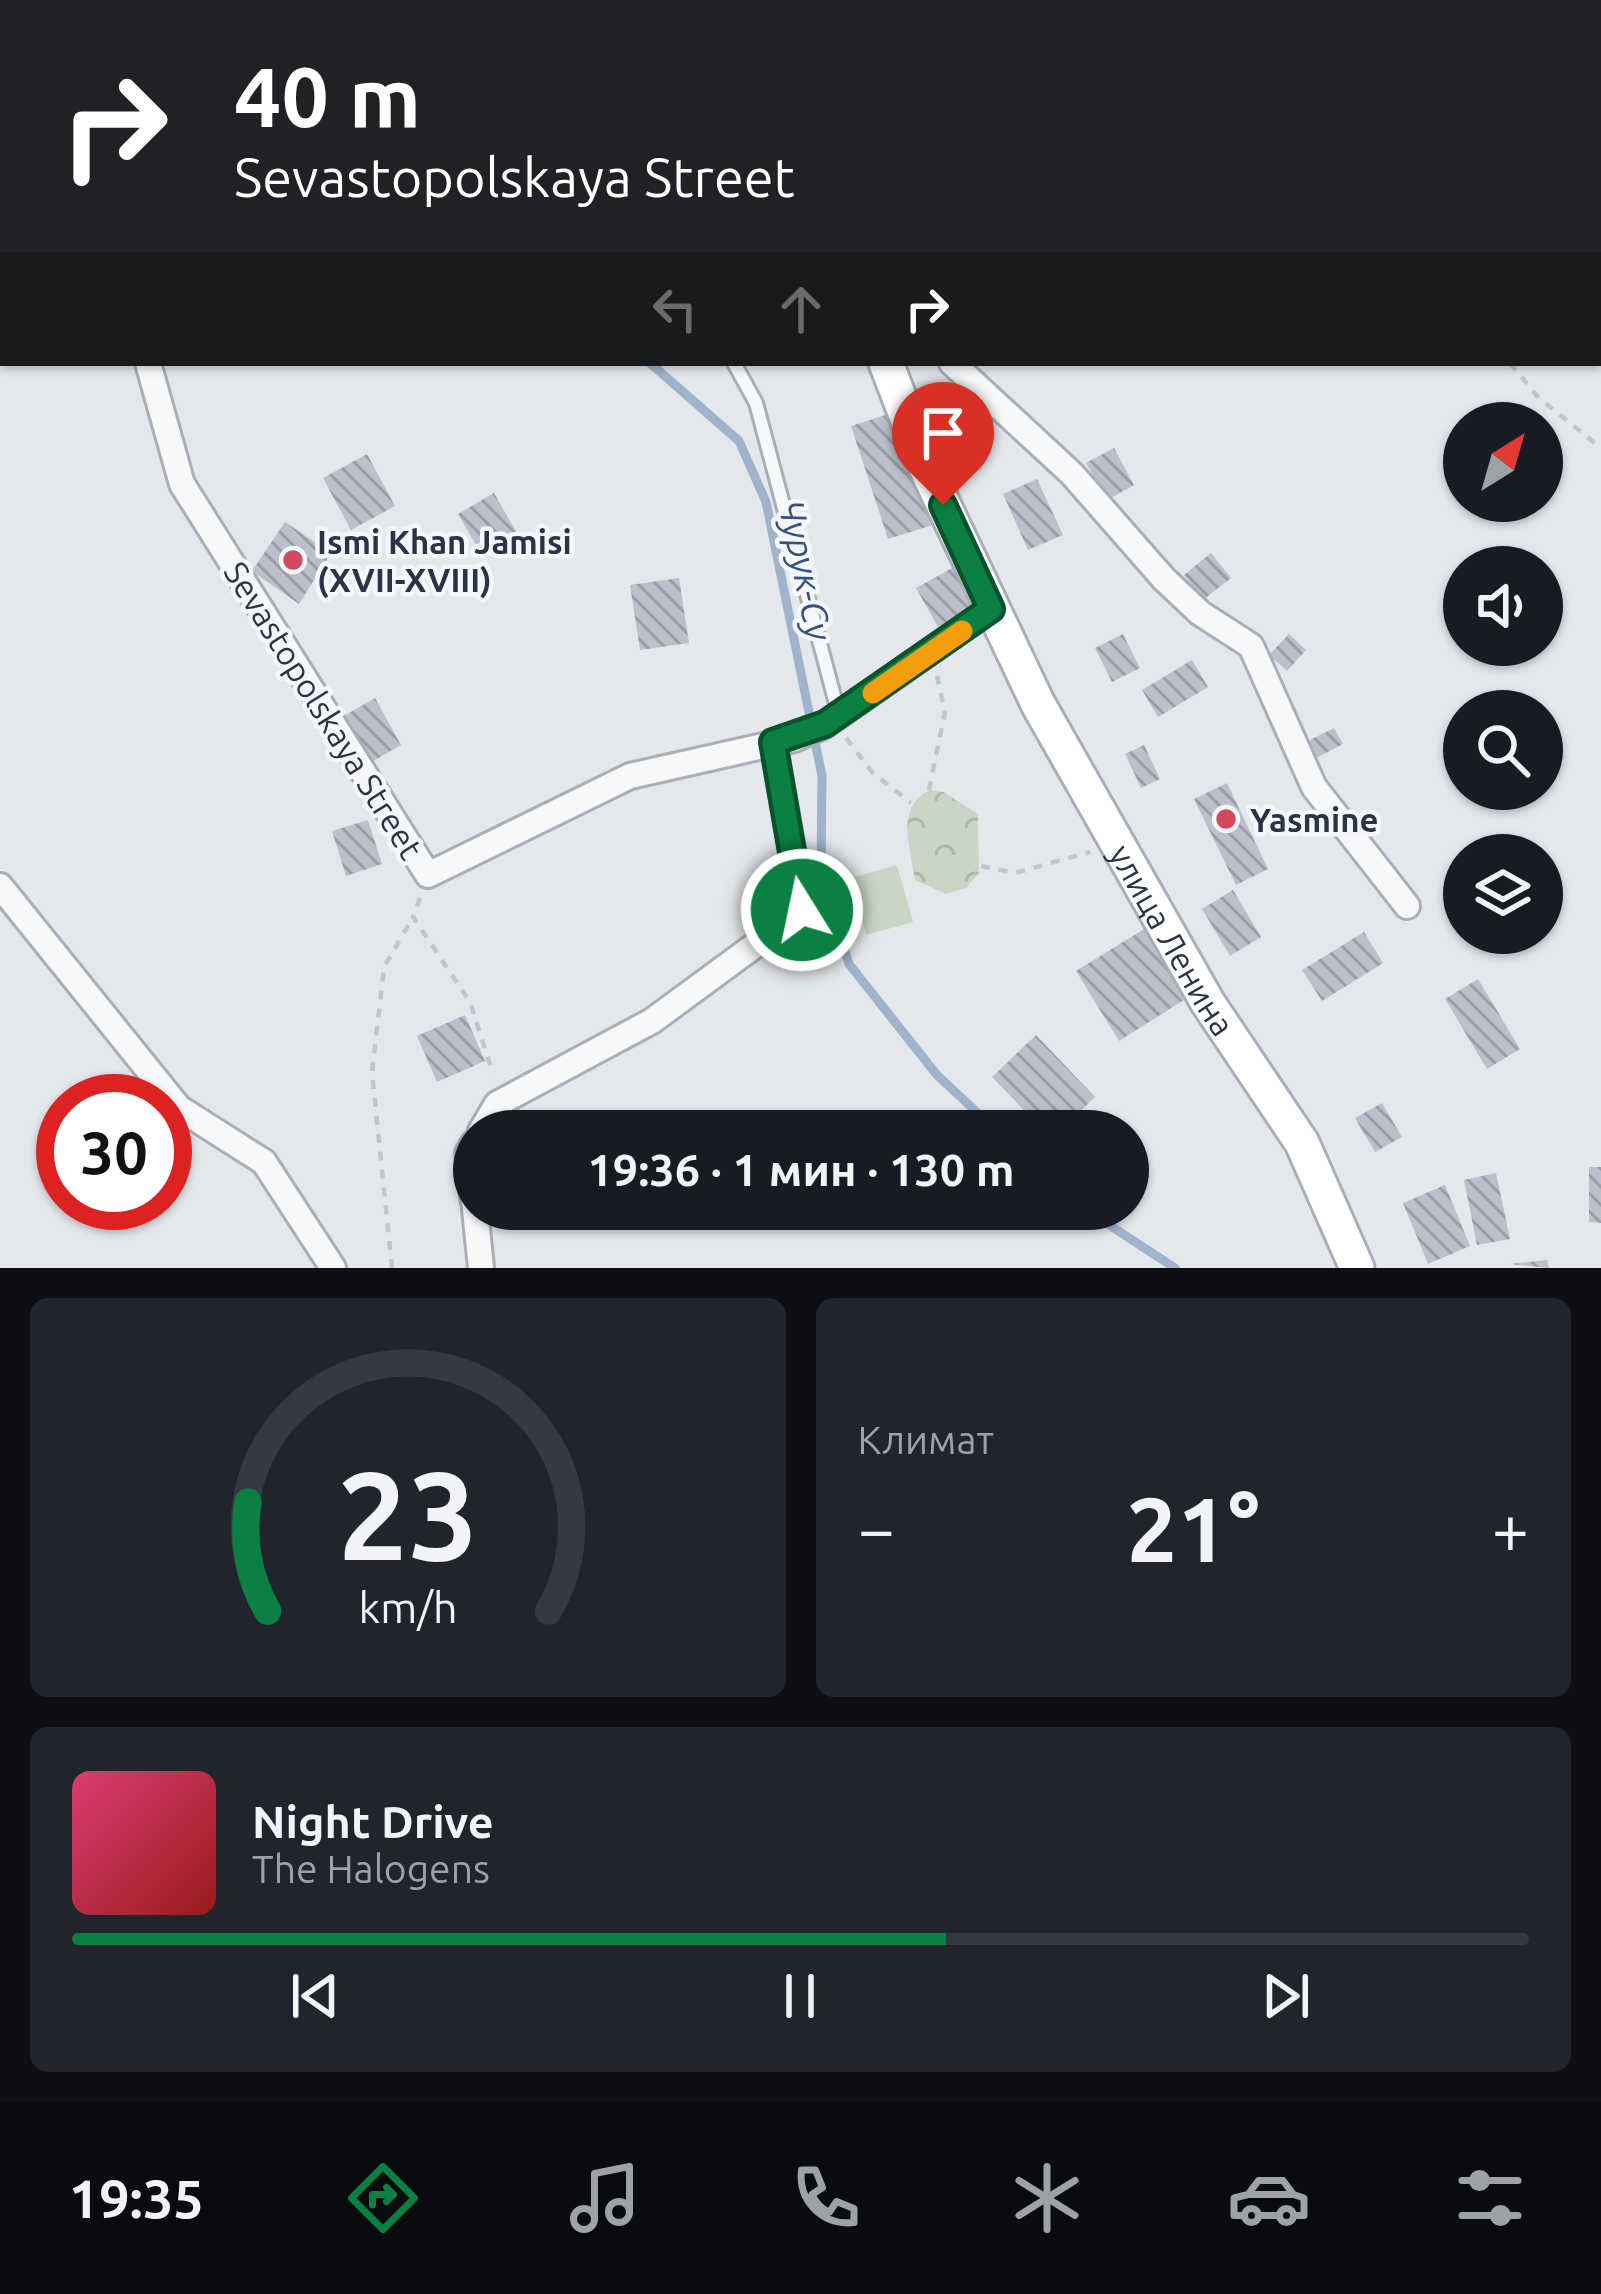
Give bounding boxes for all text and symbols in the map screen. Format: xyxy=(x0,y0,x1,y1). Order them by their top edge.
icon: right xyxy=(36,48,192,204)
text: 40 m xyxy=(234,49,421,143)
text: Sevastopolskaya Street xyxy=(234,147,795,207)
icon: left xyxy=(642,276,708,342)
icon: ahead xyxy=(768,276,834,342)
icon: right xyxy=(894,276,960,342)
pin xyxy=(892,382,994,505)
icon: arrive xyxy=(910,400,976,466)
north arrow xyxy=(1443,402,1563,522)
map controls xyxy=(1443,402,1563,954)
water label: Чурук-Су xyxy=(771,497,841,644)
place label: Ismi Khan Jamisi (XVII-XVIII) xyxy=(317,523,572,599)
button: sound xyxy=(1443,546,1563,666)
marker: Ismi Khan Jamisi (XVII-XVIII) xyxy=(280,547,306,573)
street label: Sevastopolskaya Street xyxy=(217,555,431,865)
button: search xyxy=(1443,690,1563,810)
place label: Yasmine xyxy=(1250,801,1379,838)
marker: Yasmine xyxy=(1213,806,1239,832)
button: layers xyxy=(1443,834,1563,954)
street label: улица Ленина xyxy=(1103,838,1243,1042)
position arrow xyxy=(739,847,865,973)
speed limit sign: 30 xyxy=(36,1074,192,1230)
text: 19:36 · 1 мин · 130 m xyxy=(587,1144,1015,1195)
text: Климат xyxy=(858,1418,994,1461)
text: 23 xyxy=(337,1444,478,1584)
text: 21° xyxy=(1127,1478,1260,1579)
text: − xyxy=(858,1491,895,1565)
text: + xyxy=(1492,1491,1529,1565)
text: km/h xyxy=(358,1582,457,1630)
text: Night Drive xyxy=(252,1796,494,1847)
text: The Halogens xyxy=(252,1847,490,1890)
icon: previous xyxy=(282,1963,348,2029)
icon: pause xyxy=(767,1963,833,2029)
icon: next xyxy=(1253,1963,1319,2029)
icon: directions xyxy=(341,2156,425,2240)
icon: music xyxy=(563,2156,647,2240)
icon: phone xyxy=(784,2156,868,2240)
icon: climate xyxy=(1005,2156,1089,2240)
icon: car xyxy=(1227,2156,1311,2240)
icon: filters xyxy=(1448,2156,1532,2240)
text: 19:35 xyxy=(69,2168,204,2228)

